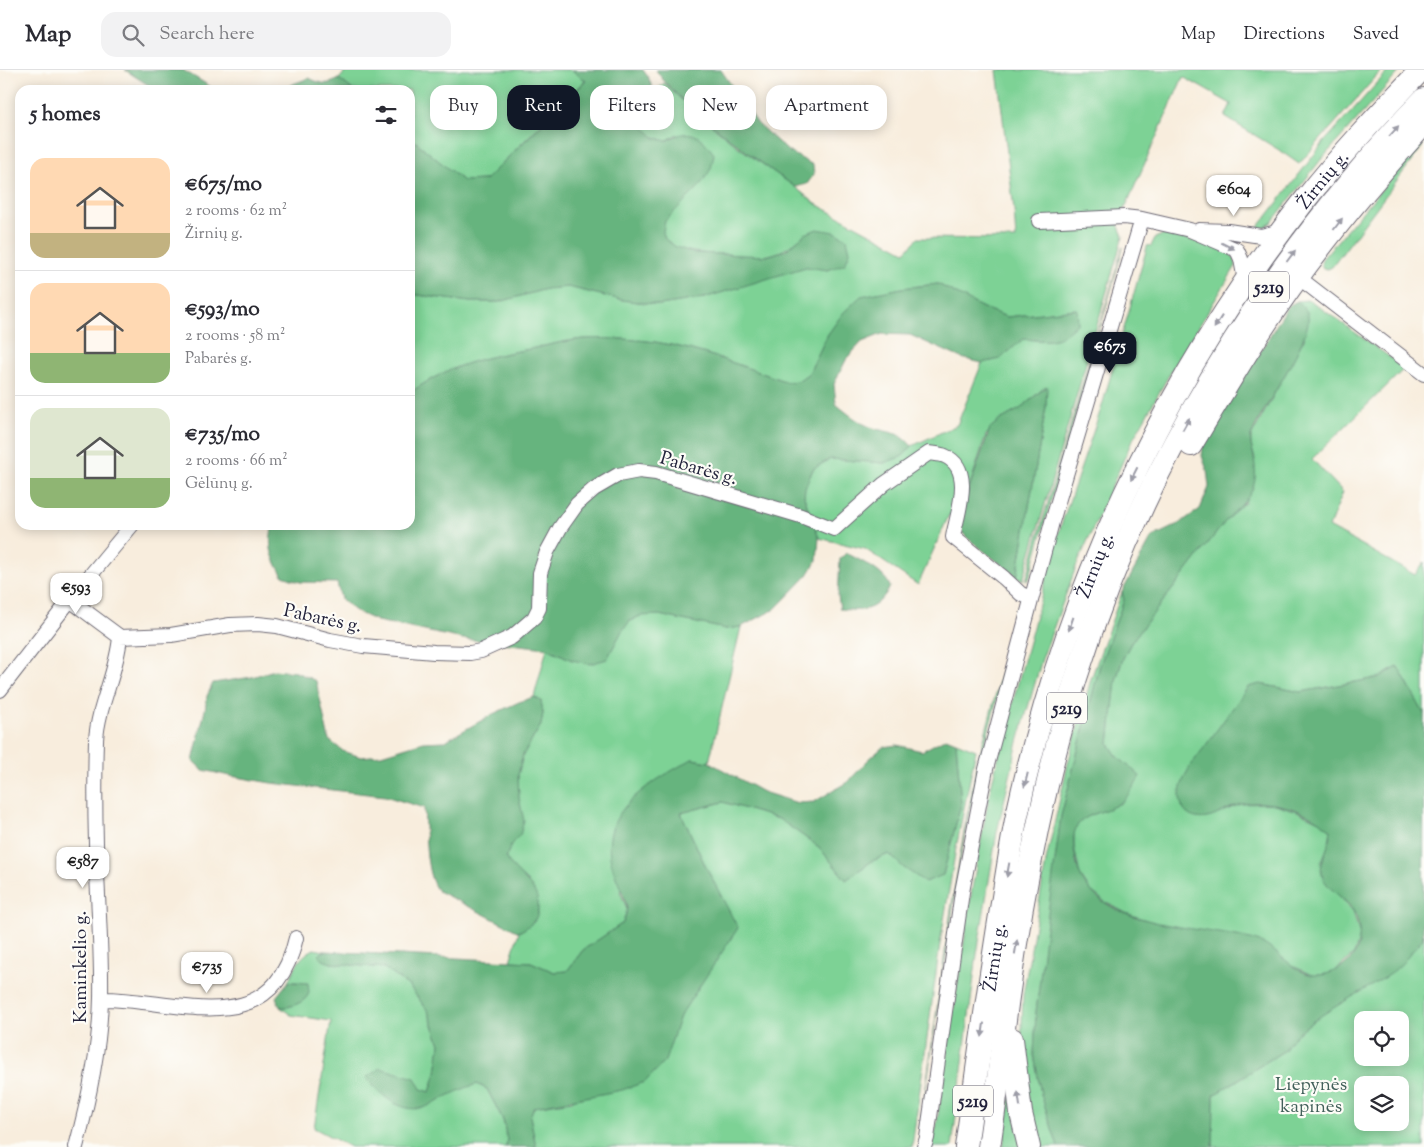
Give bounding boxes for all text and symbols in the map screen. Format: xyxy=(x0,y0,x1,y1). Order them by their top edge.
search box xyxy=(101,12,451,57)
text: Map xyxy=(25,18,71,52)
icon: search xyxy=(119,21,147,49)
text: Search here xyxy=(159,21,255,48)
text: Map xyxy=(1181,22,1216,48)
text: Directions xyxy=(1244,22,1325,48)
text: Saved xyxy=(1353,22,1399,48)
chip: Buy xyxy=(430,85,497,130)
chip: Rent xyxy=(507,85,580,130)
chip: Filters xyxy=(590,85,674,130)
chip: New xyxy=(684,85,756,130)
chip: Apartment xyxy=(766,85,887,130)
text: 5 homes xyxy=(30,100,100,130)
icon: filters xyxy=(372,101,400,129)
one-way arrow xyxy=(1388,125,1400,137)
street label: Žirnių g. xyxy=(1292,145,1356,216)
text: €675/mo xyxy=(185,170,262,200)
pin: €604 xyxy=(1204,174,1264,217)
icon: home xyxy=(70,178,130,238)
text: €604 xyxy=(1217,179,1251,202)
text: 2 rooms · 62 m² xyxy=(185,200,287,223)
one-way arrow xyxy=(1333,217,1343,231)
text: Žirnių g. xyxy=(185,223,243,246)
one-way arrow xyxy=(1221,242,1236,250)
one-way arrow xyxy=(1285,250,1296,263)
road number: 5219 xyxy=(1249,272,1289,302)
text: €593/mo xyxy=(185,295,260,325)
icon: home xyxy=(70,303,130,363)
one-way arrow xyxy=(1214,315,1223,328)
text: 2 rooms · 58 m² xyxy=(185,325,285,348)
pin: €675 xyxy=(1080,332,1140,374)
text: €675 xyxy=(1094,336,1126,359)
text: Pabarės g. xyxy=(185,348,252,371)
one-way arrow xyxy=(1182,416,1190,431)
text: €735/mo xyxy=(185,420,260,450)
icon: home xyxy=(70,428,130,488)
street label: Pabarės g. xyxy=(656,445,740,493)
text: 2 rooms · 66 m² xyxy=(185,450,288,473)
one-way arrow xyxy=(1130,467,1138,481)
text: Gėlūnų g. xyxy=(185,473,253,496)
street label: Žirnių g. xyxy=(1071,529,1122,603)
pin: €593 xyxy=(46,572,106,615)
text: €593 xyxy=(61,577,91,600)
street label: Pabarės g. xyxy=(281,598,364,641)
one-way arrow xyxy=(1066,616,1074,631)
road number: 5219 xyxy=(1047,692,1087,724)
one-way arrow xyxy=(1022,772,1030,787)
pin: €587 xyxy=(53,846,113,889)
text: €587 xyxy=(67,851,99,874)
one-way arrow xyxy=(1003,862,1011,878)
street label: Kaminkelio g. xyxy=(68,911,95,1023)
street label: Žirnių g. xyxy=(977,921,1015,993)
one-way arrow xyxy=(1013,938,1021,954)
pin: €735 xyxy=(177,952,237,994)
text: €735 xyxy=(192,956,222,979)
map controls xyxy=(1354,1011,1409,1131)
button: locate xyxy=(1354,1011,1409,1066)
one-way arrow xyxy=(978,1023,986,1039)
park label: Liepynės kapinės xyxy=(1275,1072,1347,1121)
button: layers xyxy=(1354,1076,1409,1131)
road number: 5219 xyxy=(953,1086,993,1116)
one-way arrow xyxy=(1015,1091,1023,1107)

